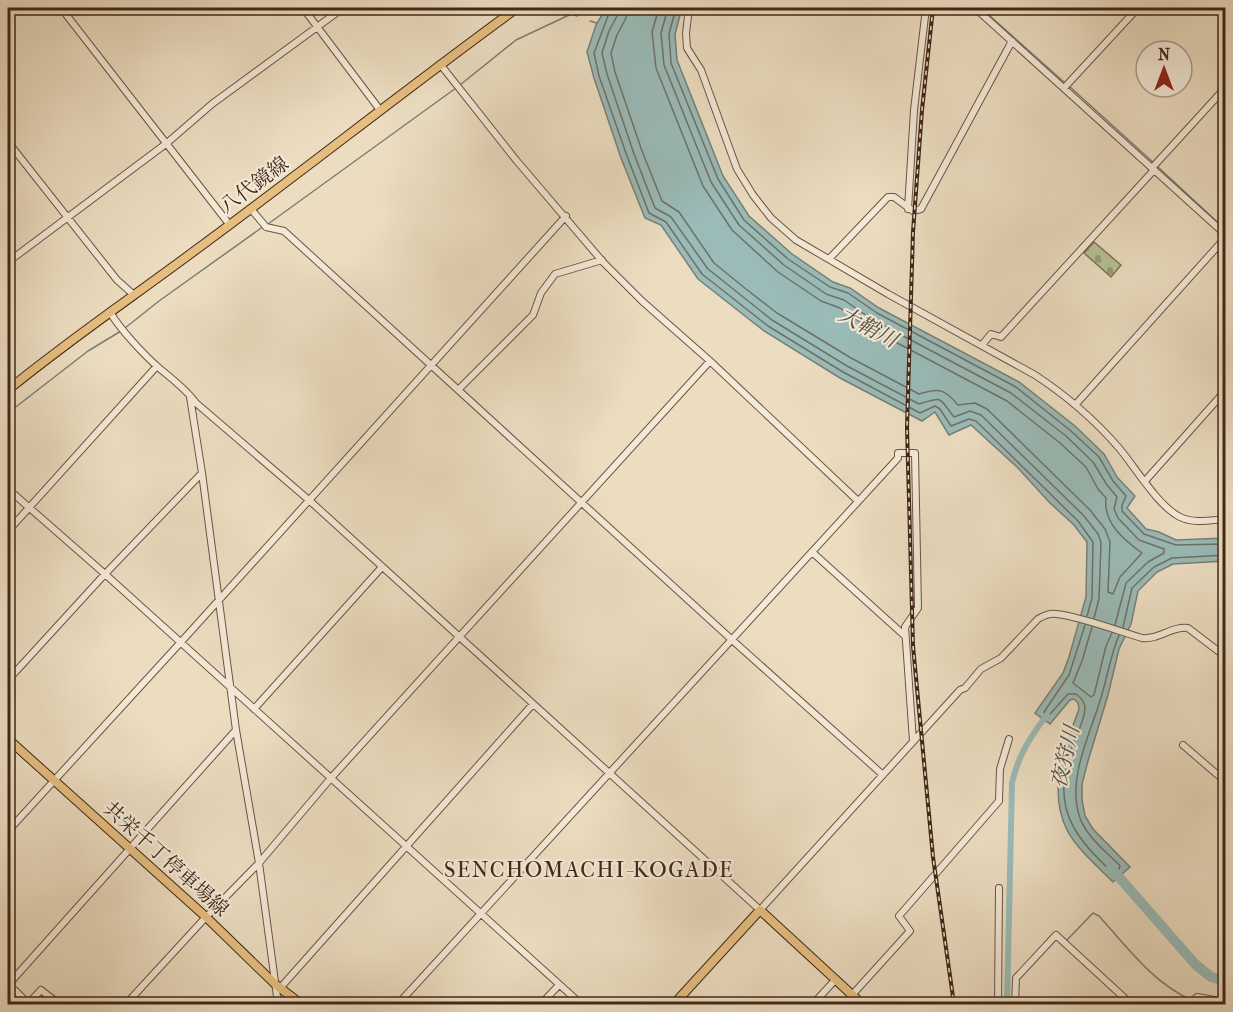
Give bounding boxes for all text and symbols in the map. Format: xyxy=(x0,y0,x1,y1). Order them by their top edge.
north arrow xyxy=(1134,39,1194,99)
text: N xyxy=(1158,45,1171,64)
street label: 八代鏡線 xyxy=(215,152,293,218)
water label: 大鞘川 xyxy=(835,302,903,353)
water label: 夜狩川 xyxy=(1046,722,1084,790)
street label: 共栄千丁停車場線 xyxy=(99,797,233,921)
district label: SENCHOMACHI-KOGADE xyxy=(444,857,734,883)

